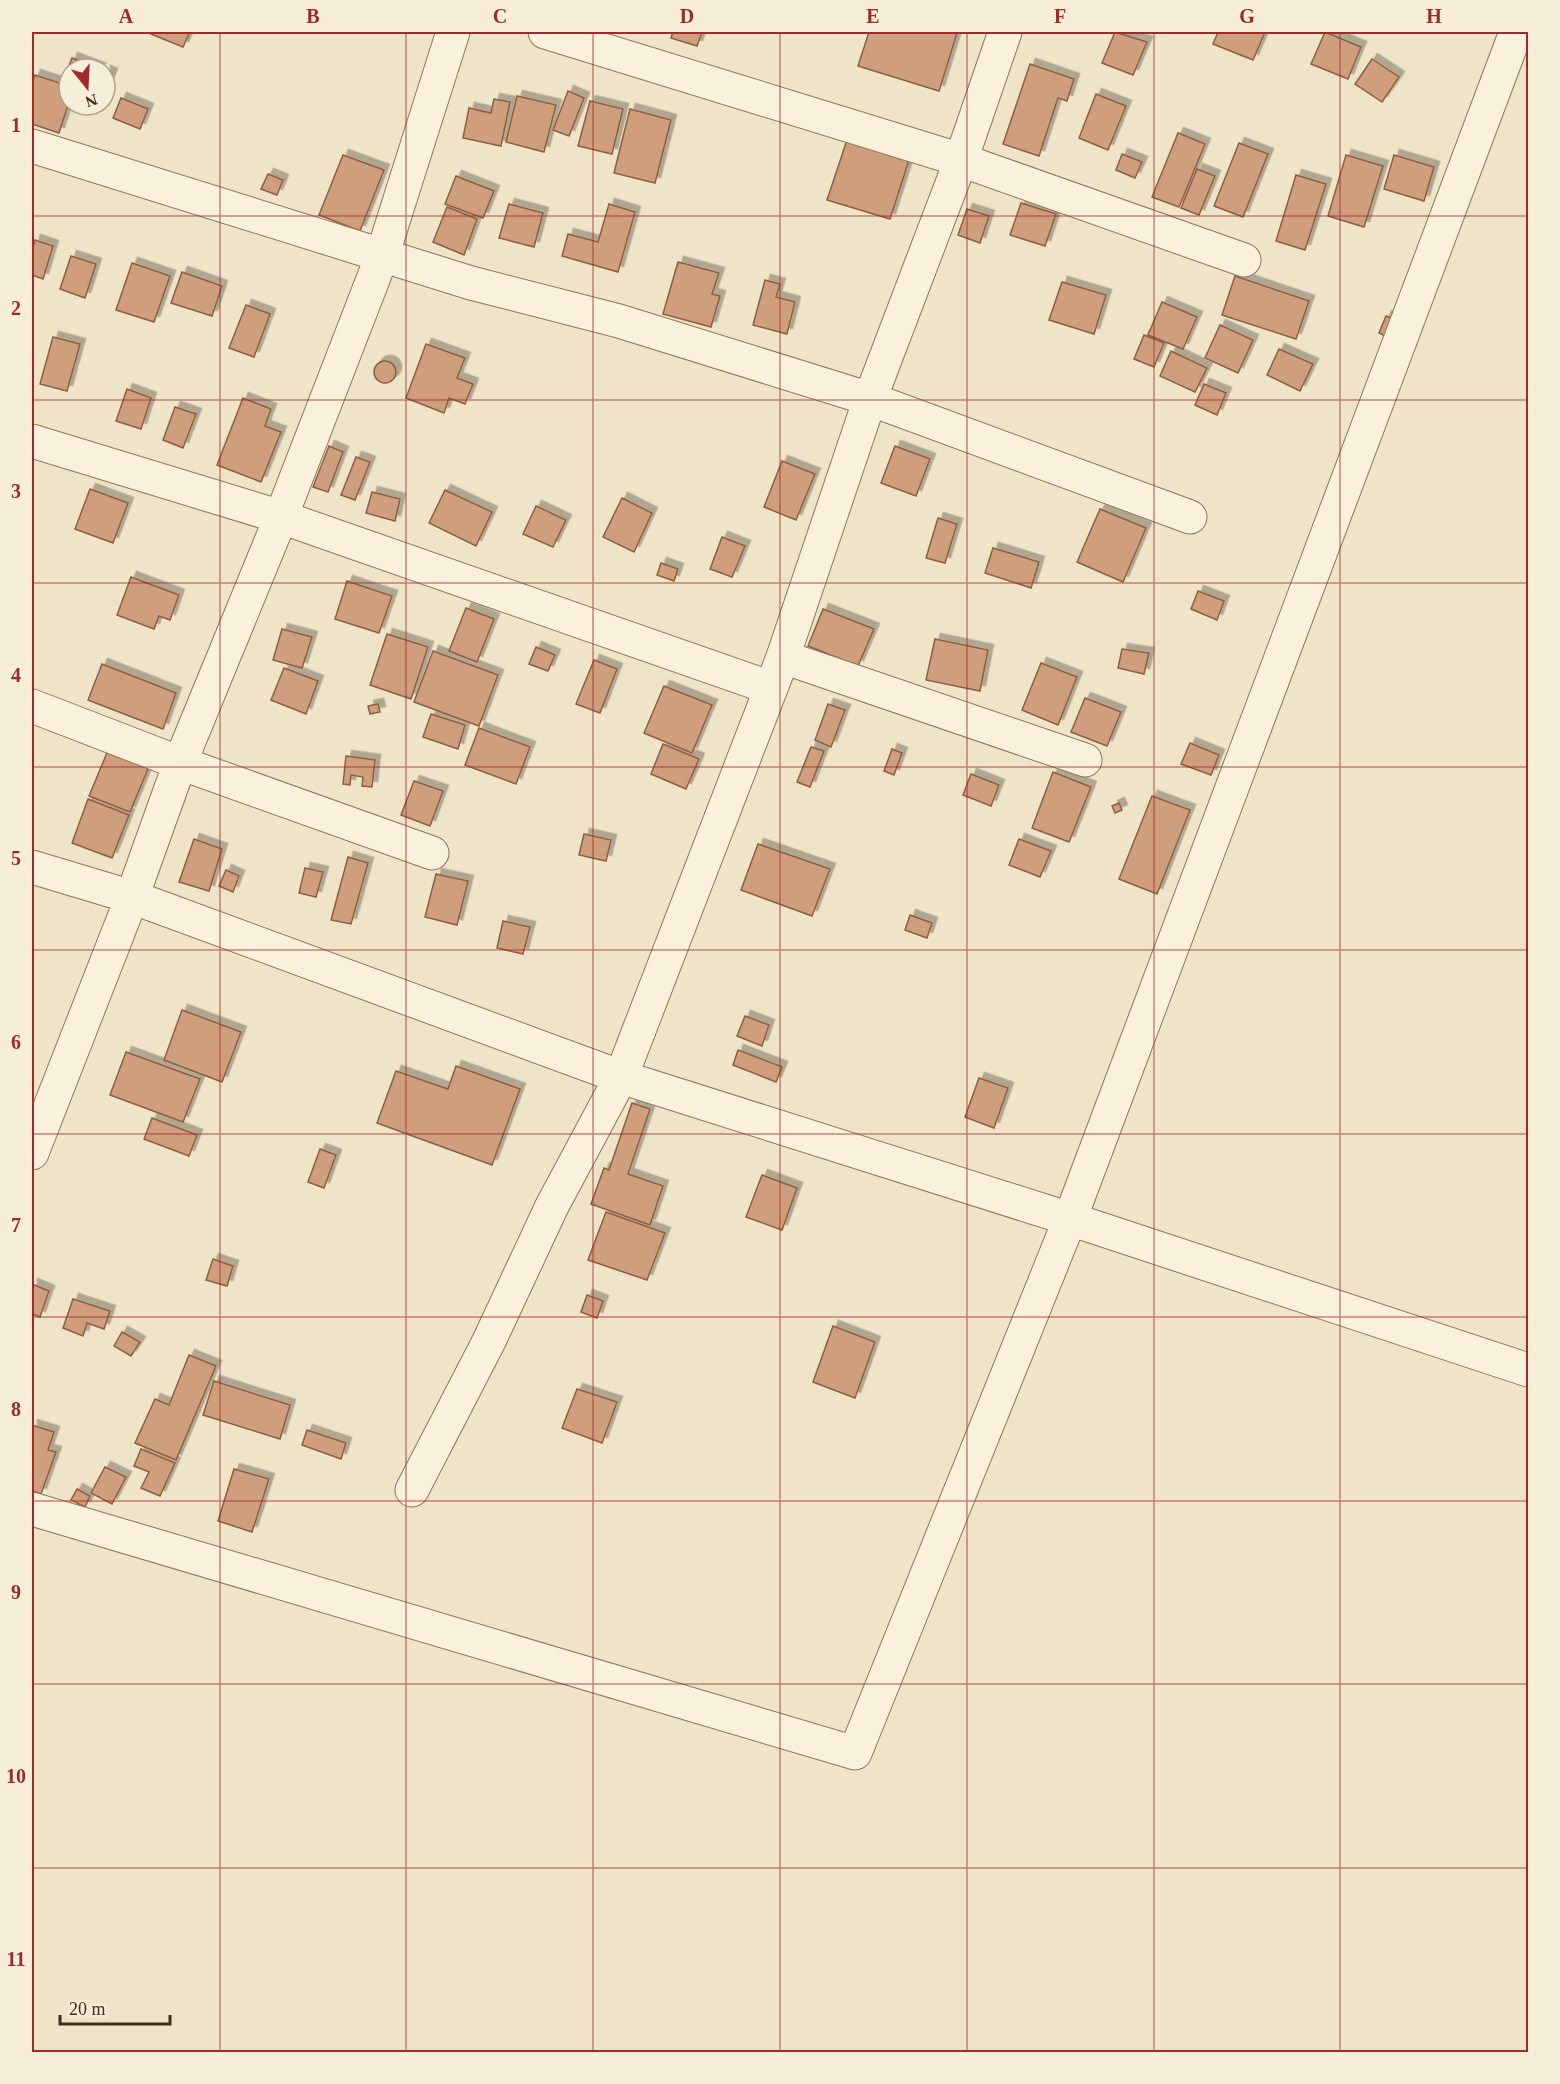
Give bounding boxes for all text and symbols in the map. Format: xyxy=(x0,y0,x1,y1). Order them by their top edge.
text: A xyxy=(119,5,134,27)
text: B xyxy=(306,5,320,27)
text: C xyxy=(493,5,507,27)
text: D xyxy=(680,5,694,27)
text: E xyxy=(866,5,880,27)
text: F xyxy=(1054,5,1066,27)
text: G xyxy=(1239,5,1255,27)
text: H xyxy=(1426,5,1442,27)
north arrow xyxy=(57,57,117,117)
text: N xyxy=(83,91,100,111)
text: 1 xyxy=(11,114,21,136)
text: 2 xyxy=(11,297,21,319)
text: 3 xyxy=(11,480,21,502)
text: 4 xyxy=(11,664,21,686)
text: 5 xyxy=(11,847,21,869)
text: 6 xyxy=(11,1031,21,1053)
text: 7 xyxy=(11,1214,21,1236)
text: 8 xyxy=(11,1398,21,1420)
text: 9 xyxy=(11,1581,21,1603)
text: 10 xyxy=(6,1765,26,1787)
text: 11 xyxy=(7,1948,25,1970)
scale bar xyxy=(60,1988,170,2026)
text: 20 m xyxy=(69,1999,106,2019)

